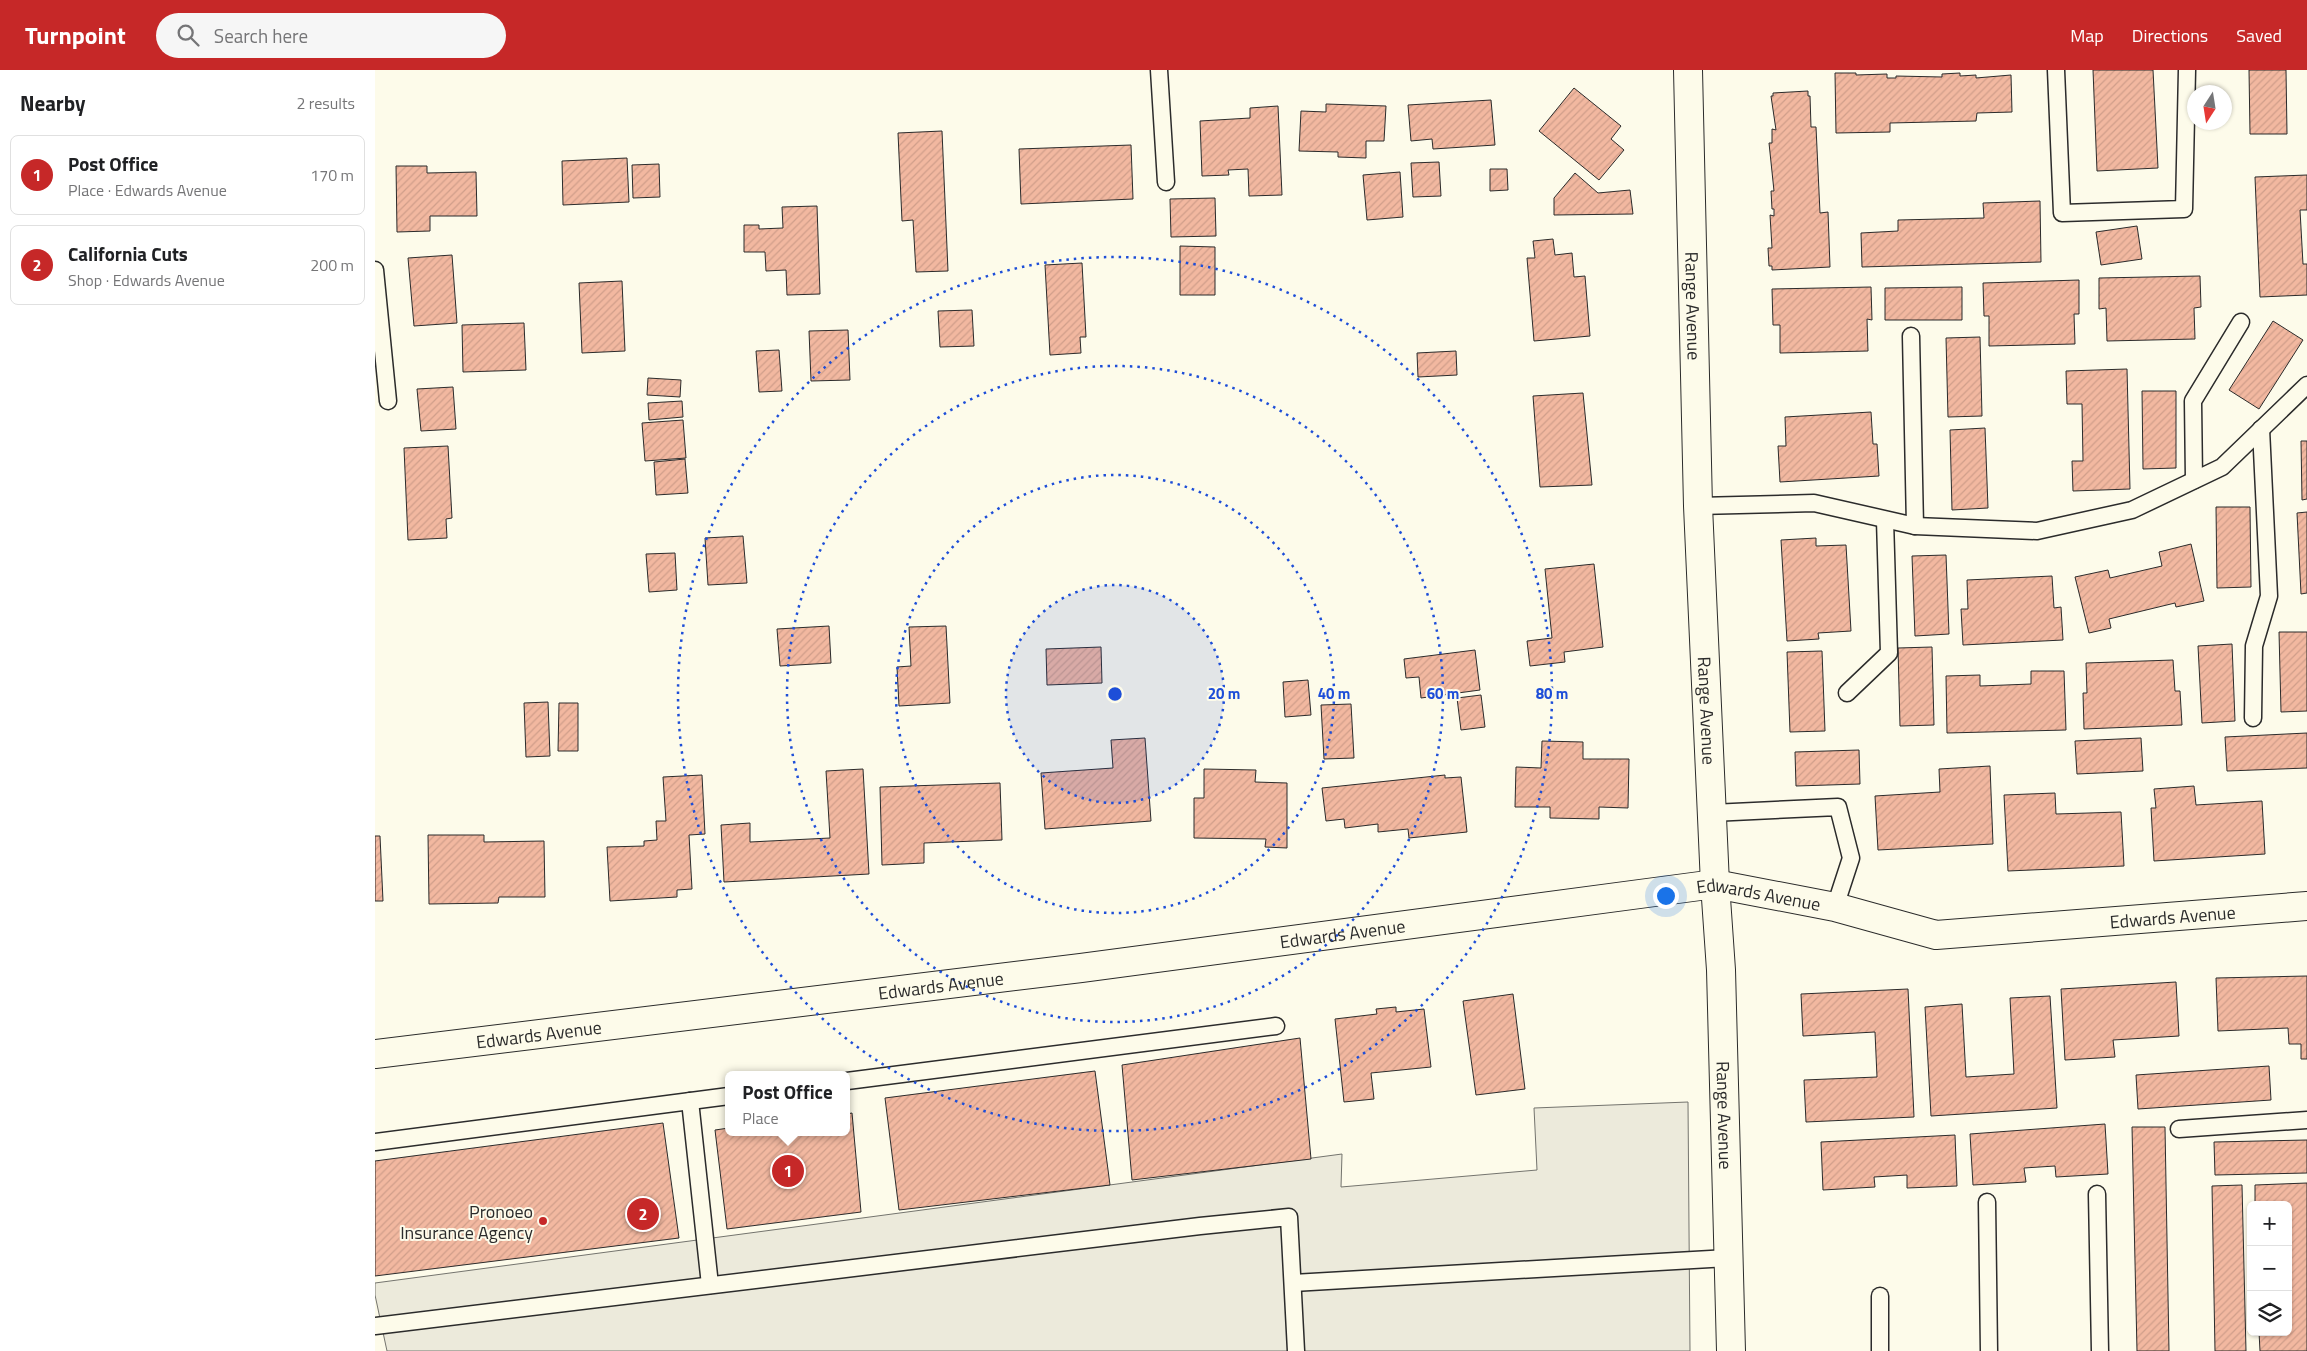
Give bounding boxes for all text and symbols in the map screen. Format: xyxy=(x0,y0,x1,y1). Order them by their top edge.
search box xyxy=(156,13,506,58)
text: Turnpoint xyxy=(25,17,126,53)
icon: search xyxy=(174,21,202,49)
text: Search here xyxy=(214,21,308,50)
text: Map xyxy=(2070,22,2104,49)
text: Directions xyxy=(2132,22,2208,49)
text: Saved xyxy=(2236,22,2282,49)
north arrow xyxy=(2187,85,2232,130)
text: Nearby xyxy=(20,87,85,119)
text: 2 results xyxy=(296,91,355,115)
text: Post Office xyxy=(68,149,158,178)
text: 1 xyxy=(33,163,41,187)
text: 170 m xyxy=(310,163,354,187)
text: Place · Edwards Avenue xyxy=(68,178,227,202)
text: California Cuts xyxy=(68,239,188,268)
street label: Range Avenue xyxy=(1679,251,1708,360)
text: 2 xyxy=(33,253,41,277)
text: 200 m xyxy=(310,253,354,277)
text: Shop · Edwards Avenue xyxy=(68,268,225,292)
street label: Range Avenue xyxy=(1691,656,1723,765)
text: 20 m xyxy=(1208,682,1240,705)
text: 40 m xyxy=(1318,682,1350,705)
text: 60 m xyxy=(1427,682,1459,705)
text: 80 m xyxy=(1536,682,1568,705)
centre of rings xyxy=(1106,685,1124,703)
street label: Edwards Avenue xyxy=(1695,871,1823,917)
your location xyxy=(1653,883,1679,909)
street label: Edwards Avenue xyxy=(2109,898,2236,935)
street label: Edwards Avenue xyxy=(1278,912,1407,955)
street label: Edwards Avenue xyxy=(877,964,1005,1006)
street label: Edwards Avenue xyxy=(475,1013,603,1055)
street label: Range Avenue xyxy=(1710,1061,1740,1170)
popup xyxy=(725,1071,850,1136)
text: Post Office xyxy=(742,1077,833,1106)
text: Place xyxy=(742,1106,779,1130)
pin: 1 xyxy=(772,1152,804,1190)
pin: 2 xyxy=(627,1195,659,1233)
place label: Pronoeo Insurance Agency xyxy=(400,1198,533,1246)
map controls xyxy=(2247,1201,2292,1336)
button: + xyxy=(2247,1201,2292,1246)
marker: Pronoeo Insurance Agency xyxy=(537,1215,549,1227)
button: − xyxy=(2247,1246,2292,1291)
button: layers xyxy=(2247,1291,2292,1336)

